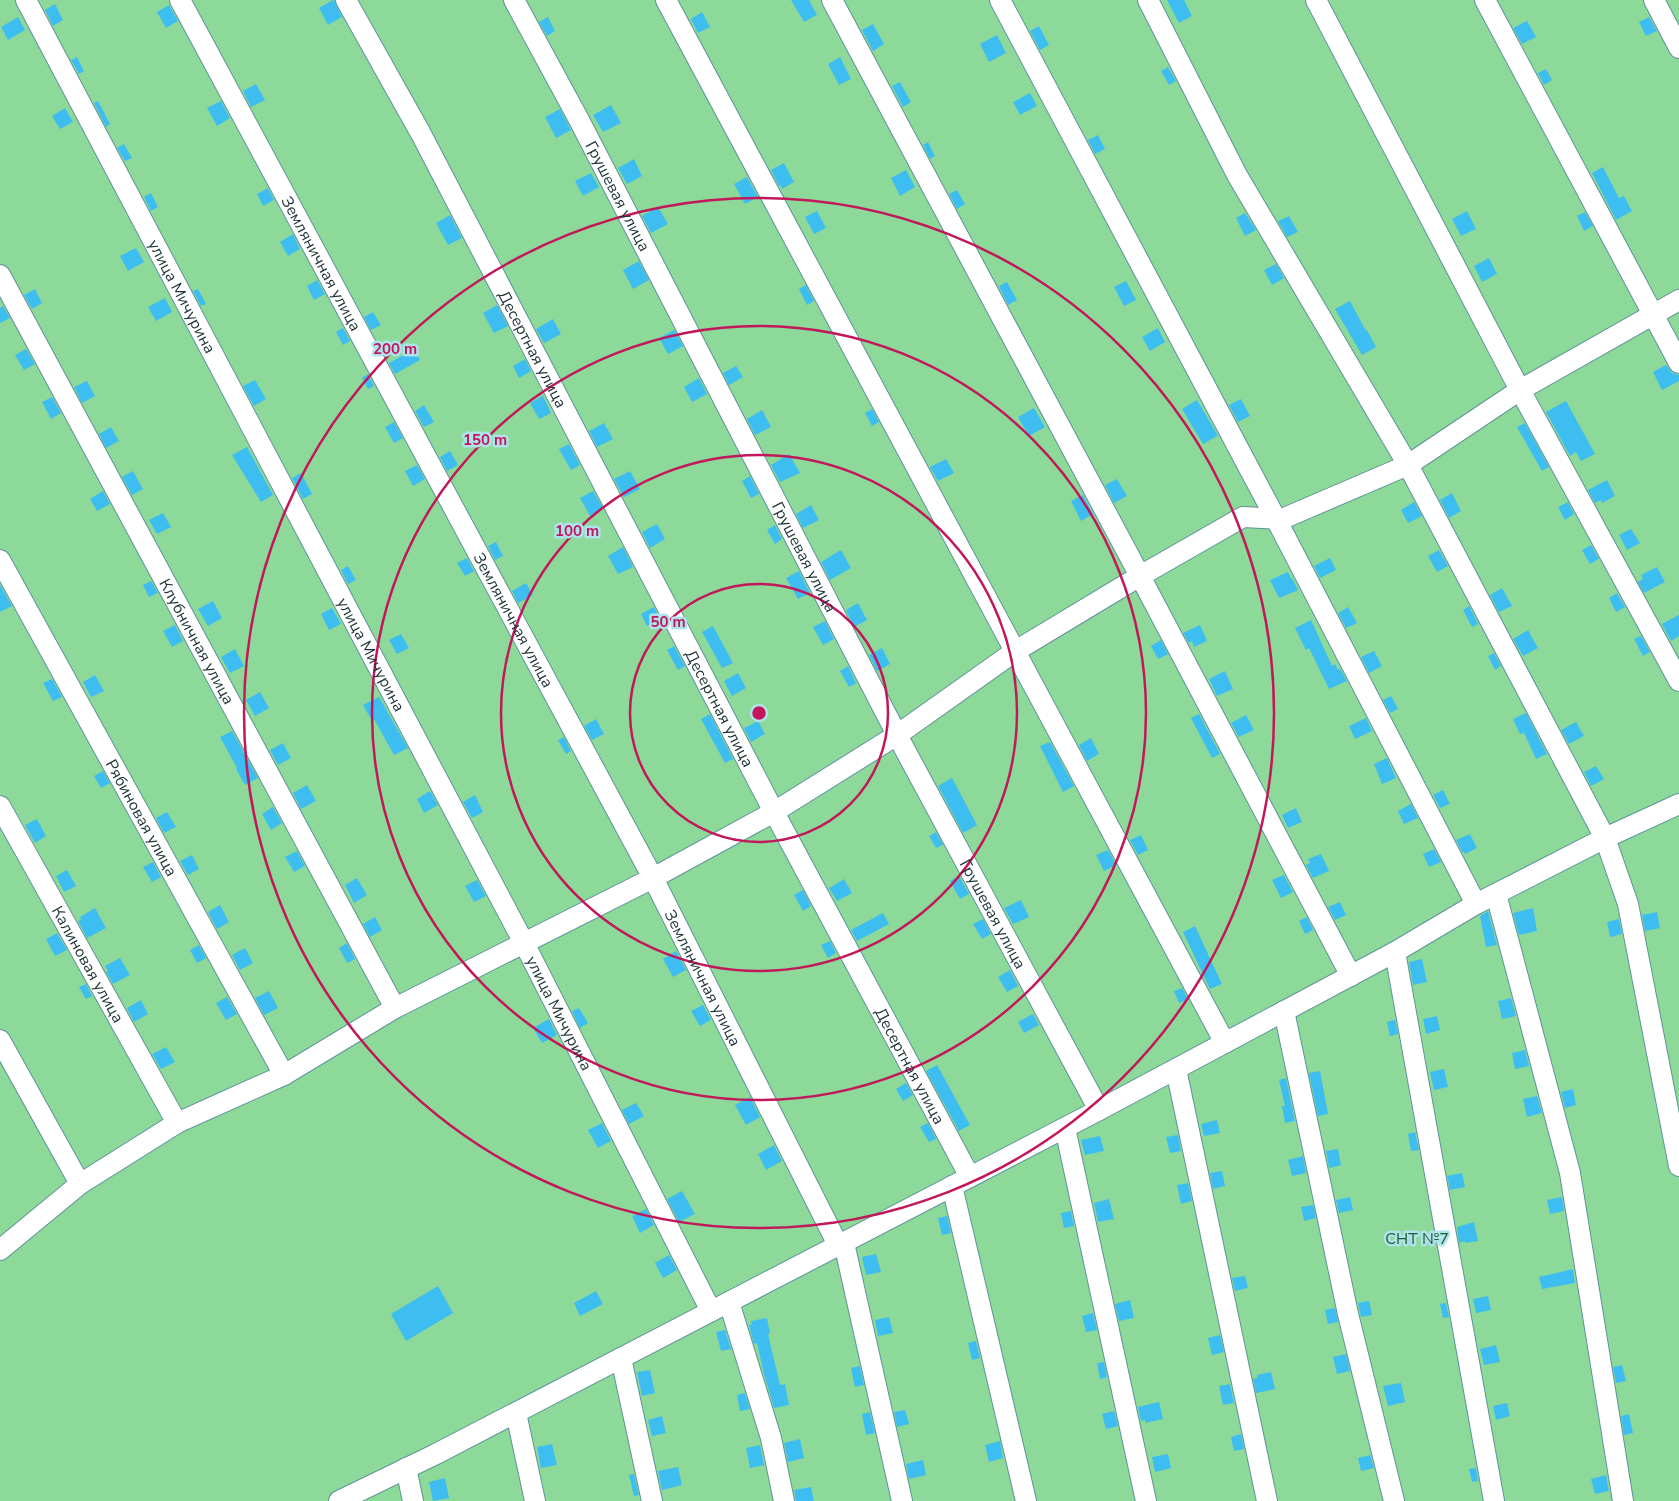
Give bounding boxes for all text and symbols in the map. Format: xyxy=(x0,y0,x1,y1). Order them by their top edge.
street label: Грушевая улица xyxy=(580,137,655,255)
street label: Земляничная улица xyxy=(276,192,366,335)
street label: улица Мичурина xyxy=(142,236,221,358)
street label: Десертная улица xyxy=(492,287,572,412)
text: 200 m xyxy=(373,339,417,359)
text: 150 m xyxy=(463,430,507,450)
street label: Грушевая улица xyxy=(766,498,842,616)
text: 100 m xyxy=(555,521,599,541)
street label: Земляничная улица xyxy=(468,549,558,692)
street label: Клубничная улица xyxy=(154,575,239,709)
street label: улица Мичурина xyxy=(332,594,410,716)
text: 50 m xyxy=(650,612,686,632)
street label: Десертная улица xyxy=(679,646,759,771)
centre of rings xyxy=(750,704,768,722)
street label: Рябиновая улица xyxy=(100,756,182,880)
street label: Грушевая улица xyxy=(954,856,1031,973)
street label: Калиновая улица xyxy=(46,902,129,1027)
street label: Земляничная улица xyxy=(659,906,746,1050)
street label: улица Мичурина xyxy=(520,952,597,1075)
street label: Десертная улица xyxy=(869,1004,950,1128)
park label: СНТ №7 xyxy=(1385,1228,1449,1250)

